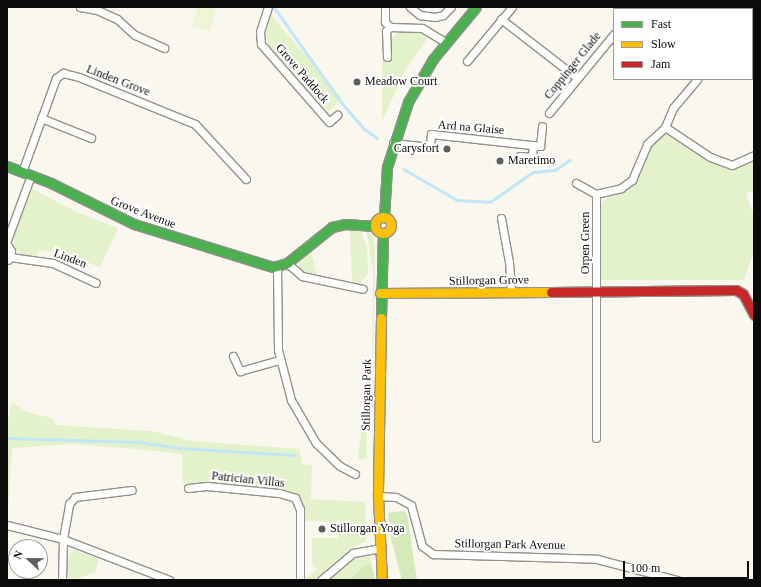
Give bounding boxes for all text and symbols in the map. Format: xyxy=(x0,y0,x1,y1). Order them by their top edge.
legend xyxy=(613,8,753,80)
text: Fast xyxy=(651,17,671,31)
street label: Coppinger Glade xyxy=(542,29,604,103)
text: Slow xyxy=(651,37,676,51)
street label: Grove Paddock xyxy=(272,41,332,107)
text: Jam xyxy=(651,57,670,71)
street label: Linden Grove xyxy=(84,62,152,100)
place label: Meadow Court xyxy=(365,75,437,89)
marker: Meadow Court xyxy=(352,77,362,87)
street label: Ard na Glaise xyxy=(437,118,505,138)
place label: Carysfort xyxy=(394,142,439,156)
marker: Carysfort xyxy=(442,144,452,154)
place label: Maretimo xyxy=(508,154,555,168)
marker: Maretimo xyxy=(495,156,505,166)
street label: Grove Avenue xyxy=(108,194,178,232)
street label: Orpen Green xyxy=(579,212,593,274)
street label: Linden xyxy=(52,246,88,272)
street label: Stillorgan Grove xyxy=(449,273,529,289)
street label: Stillorgan Park xyxy=(359,359,375,431)
street label: Patrician Villas xyxy=(211,469,285,491)
place label: Stillorgan Yoga xyxy=(330,522,405,536)
marker: Stillorgan Yoga xyxy=(317,524,327,534)
street label: Stillorgan Park Avenue xyxy=(454,537,566,553)
north arrow xyxy=(8,539,48,579)
text: N xyxy=(11,549,25,561)
scale bar xyxy=(625,553,751,579)
text: 100 m xyxy=(630,561,660,575)

